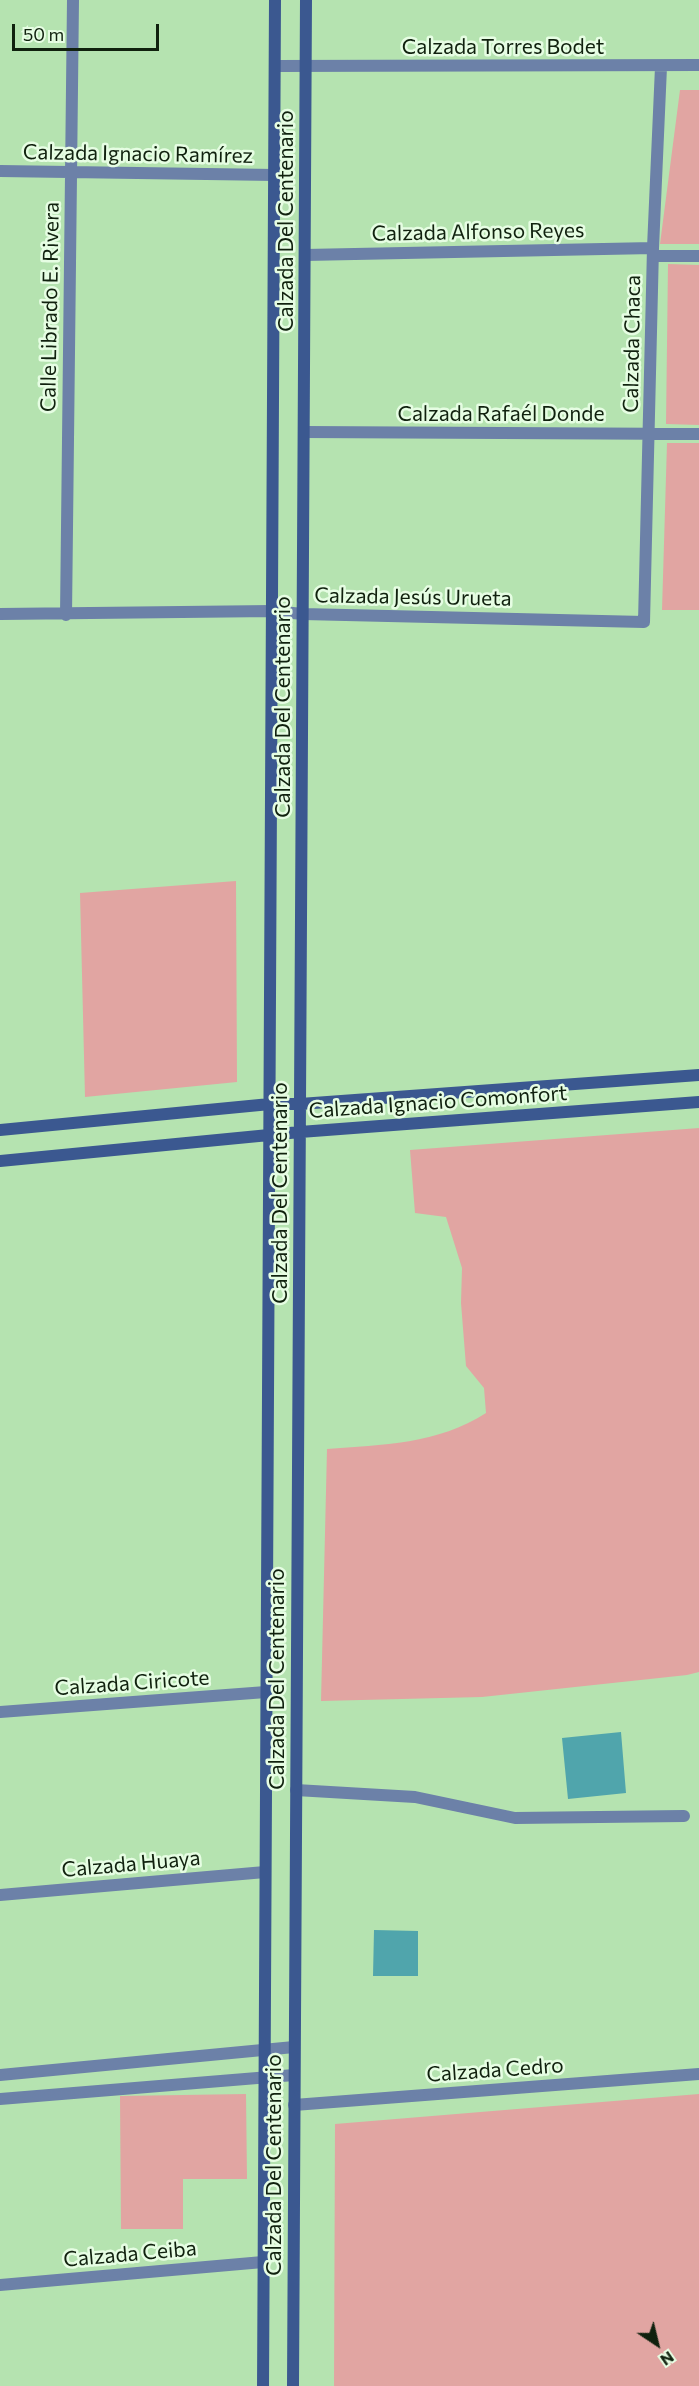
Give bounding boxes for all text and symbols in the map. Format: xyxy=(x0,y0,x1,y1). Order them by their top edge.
scale bar xyxy=(15,12,162,50)
text: 50 m xyxy=(23,23,64,45)
street label: Calzada Torres Bodet xyxy=(402,34,604,60)
street label: Calzada Del Centenario xyxy=(273,110,299,332)
street label: Calzada Ignacio Ramírez xyxy=(23,139,253,169)
street label: Calle Librado E. Rivera xyxy=(36,202,64,412)
street label: Calzada Alfonso Reyes xyxy=(371,218,585,246)
street label: Calzada Chaca xyxy=(618,275,646,413)
street label: Calzada Rafaél Donde xyxy=(397,401,605,427)
street label: Calzada Jesús Urueta xyxy=(314,583,512,611)
street label: Calzada Del Centenario xyxy=(270,596,296,818)
street label: Calzada Ignacio Comonfort xyxy=(308,1080,568,1124)
street label: Calzada Del Centenario xyxy=(267,1082,293,1304)
street label: Calzada Del Centenario xyxy=(264,1568,290,1790)
street label: Calzada Ciricote xyxy=(54,1665,210,1701)
street label: Calzada Huaya xyxy=(61,1845,201,1883)
street label: Calzada Cedro xyxy=(426,2053,564,2087)
street label: Calzada Del Centenario xyxy=(261,2054,287,2276)
street label: Calzada Ceiba xyxy=(62,2236,198,2272)
north arrow xyxy=(627,2314,687,2374)
text: N xyxy=(657,2348,678,2370)

